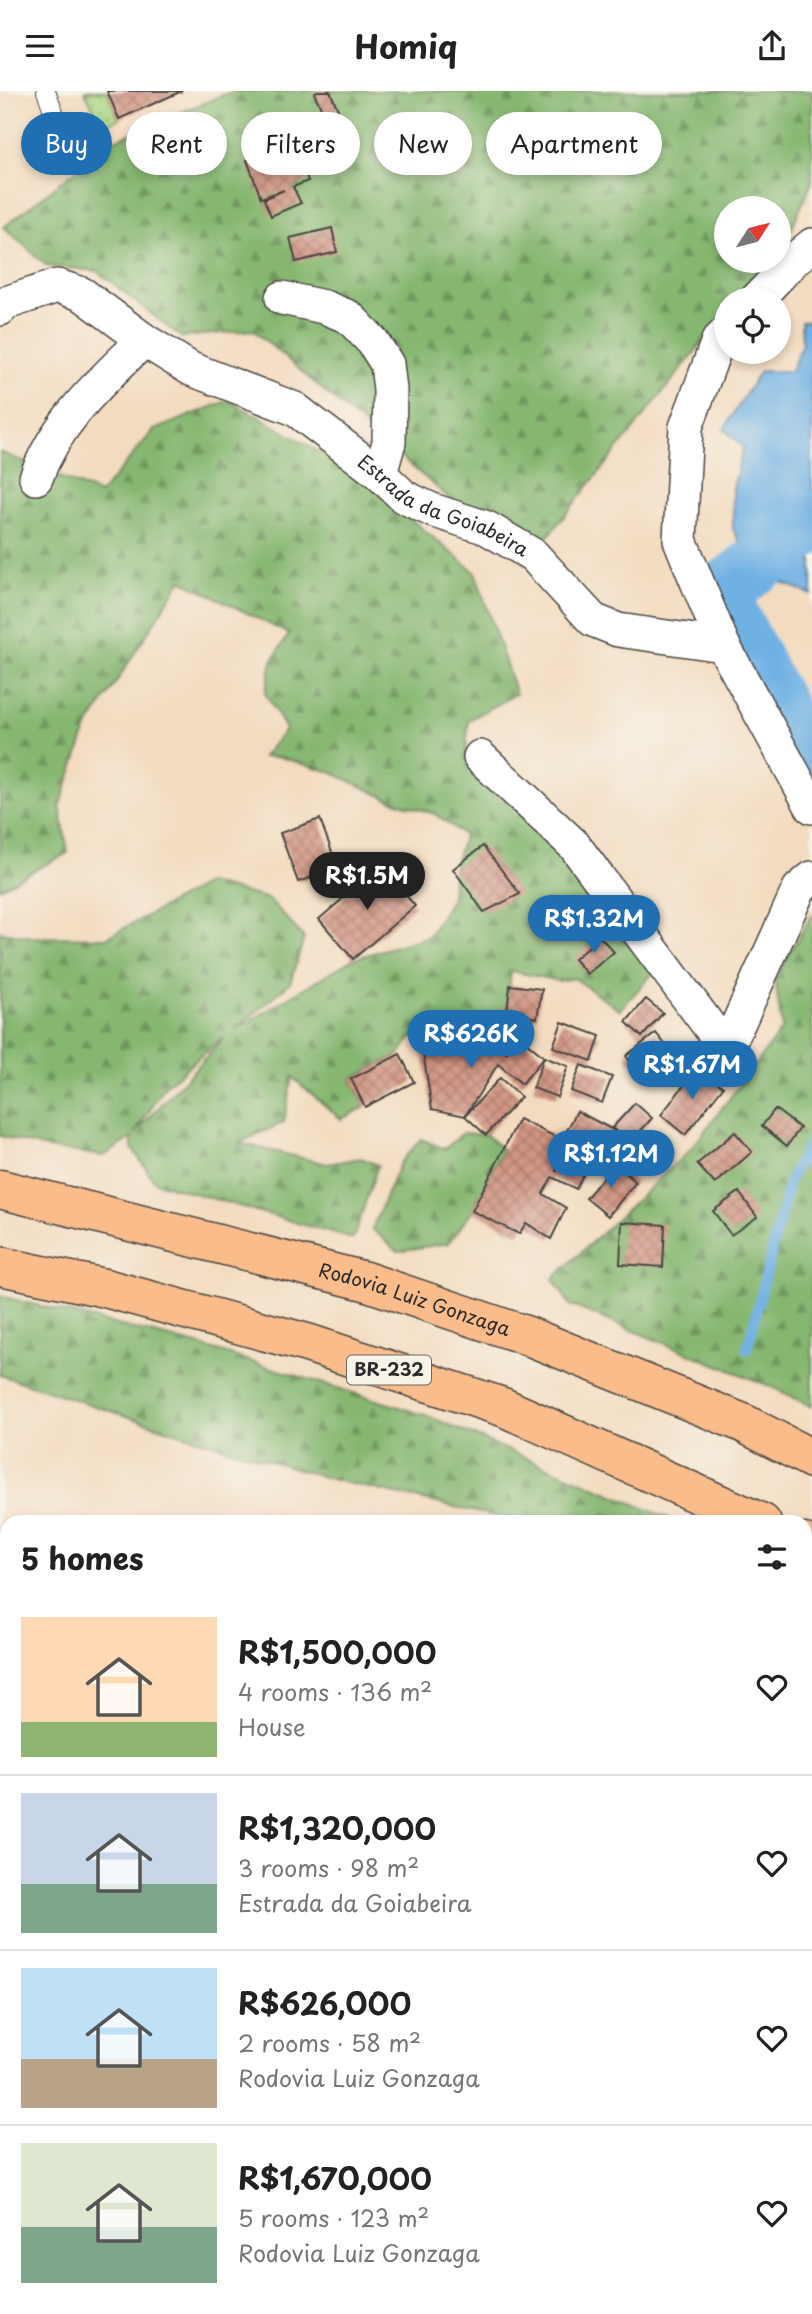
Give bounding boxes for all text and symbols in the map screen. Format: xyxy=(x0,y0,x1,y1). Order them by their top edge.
text: Homiq xyxy=(354,22,458,70)
icon: menu xyxy=(21,27,59,65)
icon: share xyxy=(753,27,791,65)
chip: Buy xyxy=(21,112,112,175)
chip: Rent xyxy=(126,112,227,175)
chip: Filters xyxy=(241,112,360,175)
chip: New xyxy=(374,112,472,175)
chip: Apartment xyxy=(486,112,662,175)
north arrow xyxy=(714,196,791,273)
map controls xyxy=(714,196,791,364)
button: locate xyxy=(714,287,791,364)
street label: Estrada da Goiabeira xyxy=(352,447,535,563)
pin: R$1.5M xyxy=(310,853,424,912)
text: R$1.5M xyxy=(325,857,409,892)
pin: R$1.32M xyxy=(529,895,659,955)
text: R$1.32M xyxy=(544,900,644,935)
pin: R$626K xyxy=(414,1011,528,1070)
text: R$626K xyxy=(423,1015,519,1050)
pin: R$1.67M xyxy=(627,1041,757,1101)
text: R$1.67M xyxy=(643,1046,741,1081)
pin: R$1.12M xyxy=(546,1131,676,1190)
text: R$1.12M xyxy=(563,1135,659,1170)
street label: Rodovia Luiz Gonzaga xyxy=(316,1255,514,1342)
road number: BR-232 xyxy=(347,1355,431,1385)
text: 5 homes xyxy=(21,1535,144,1580)
icon: filters xyxy=(753,1538,791,1576)
text: R$1,500,000 xyxy=(238,1629,436,1674)
icon: home xyxy=(77,1645,161,1729)
icon: heart xyxy=(753,1668,791,1706)
text: 4 rooms · 136 m² xyxy=(238,1674,432,1709)
text: House xyxy=(238,1709,305,1744)
text: R$1,320,000 xyxy=(238,1805,436,1850)
icon: home xyxy=(77,1821,161,1905)
icon: heart xyxy=(753,1844,791,1882)
text: 3 rooms · 98 m² xyxy=(238,1850,419,1885)
text: Estrada da Goiabeira xyxy=(238,1885,472,1920)
text: R$626,000 xyxy=(238,1980,411,2025)
icon: home xyxy=(77,1996,161,2080)
icon: heart xyxy=(753,2019,791,2057)
text: 2 rooms · 58 m² xyxy=(238,2025,421,2060)
text: Rodovia Luiz Gonzaga xyxy=(238,2060,480,2095)
text: R$1,670,000 xyxy=(238,2155,432,2200)
icon: home xyxy=(77,2171,161,2255)
icon: heart xyxy=(753,2194,791,2232)
text: 5 rooms · 123 m² xyxy=(238,2200,429,2235)
text: Rodovia Luiz Gonzaga xyxy=(238,2235,480,2270)

